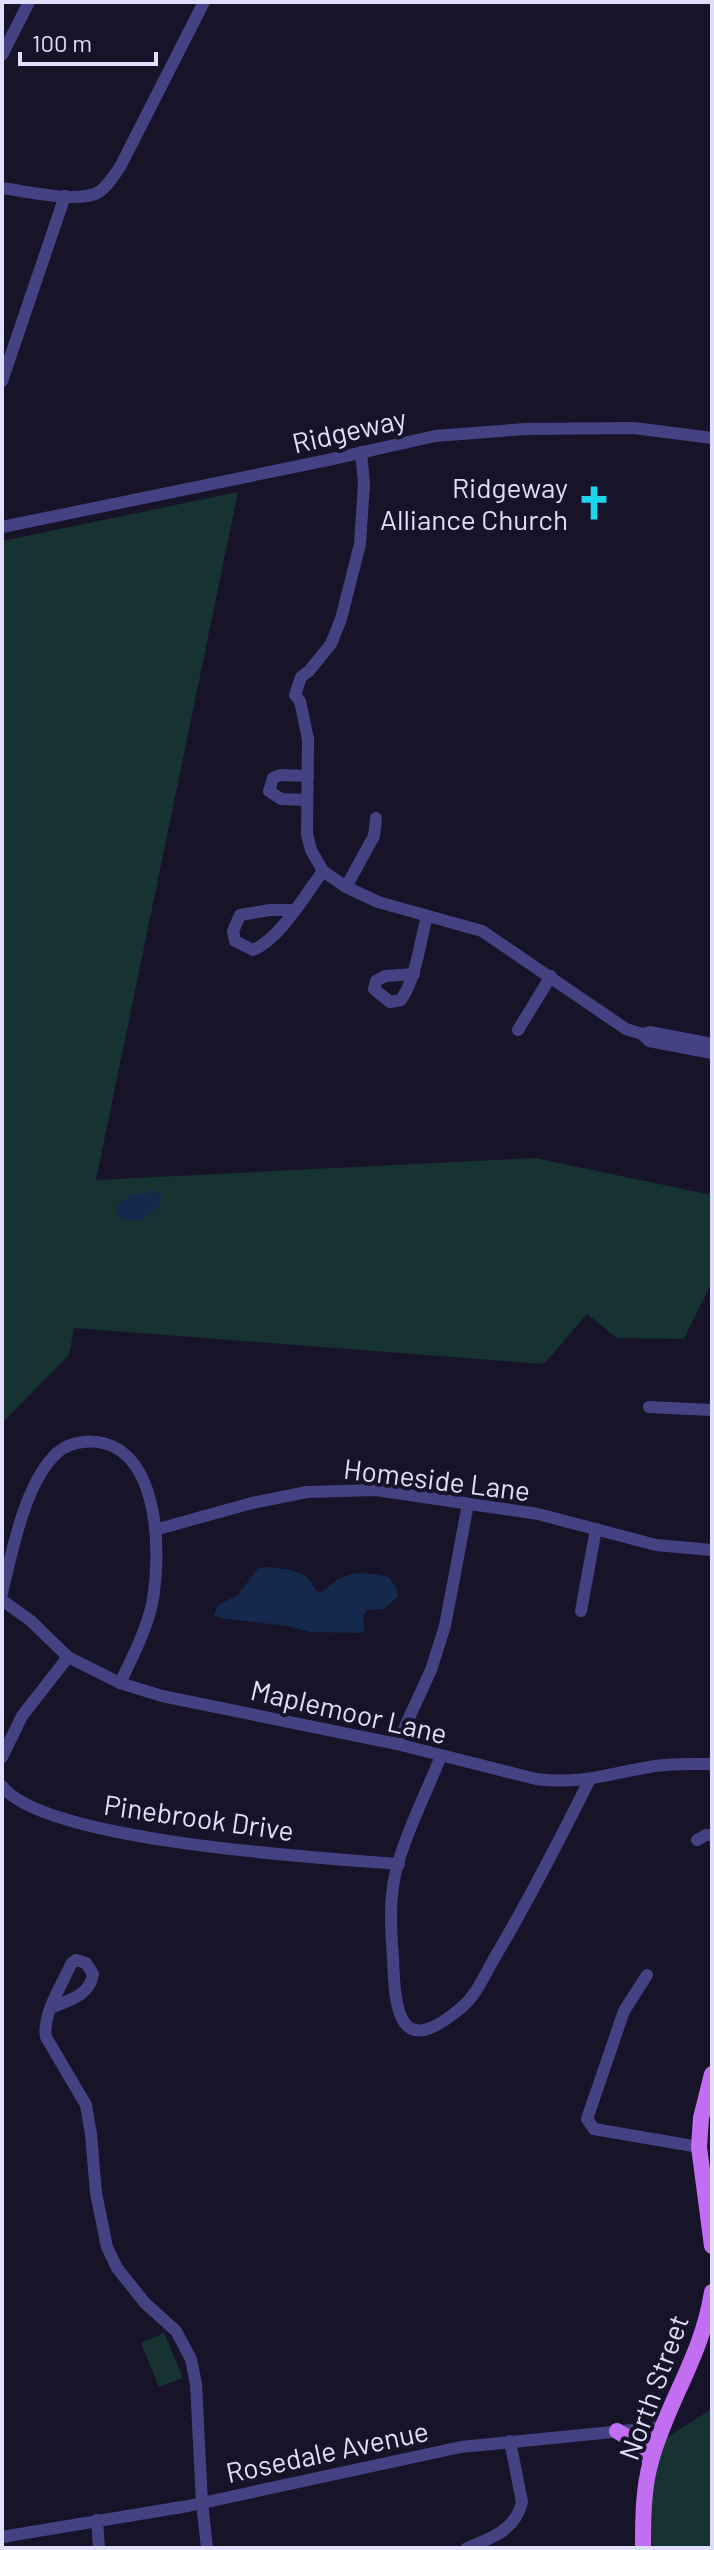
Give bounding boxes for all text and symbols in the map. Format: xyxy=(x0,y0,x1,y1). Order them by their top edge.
scale bar xyxy=(20,16,156,66)
text: 100 m xyxy=(32,28,92,57)
street label: Ridgeway xyxy=(289,400,409,460)
place label: Ridgeway Alliance Church xyxy=(380,470,568,536)
church icon: Ridgeway Alliance Church xyxy=(575,484,613,522)
street label: Homeside Lane xyxy=(342,1451,532,1507)
street label: Maplemoor Lane xyxy=(248,1672,450,1750)
street label: Pinebrook Drive xyxy=(102,1787,296,1847)
street label: North Street xyxy=(611,2310,695,2464)
street label: Rosedale Avenue xyxy=(223,2413,431,2489)

